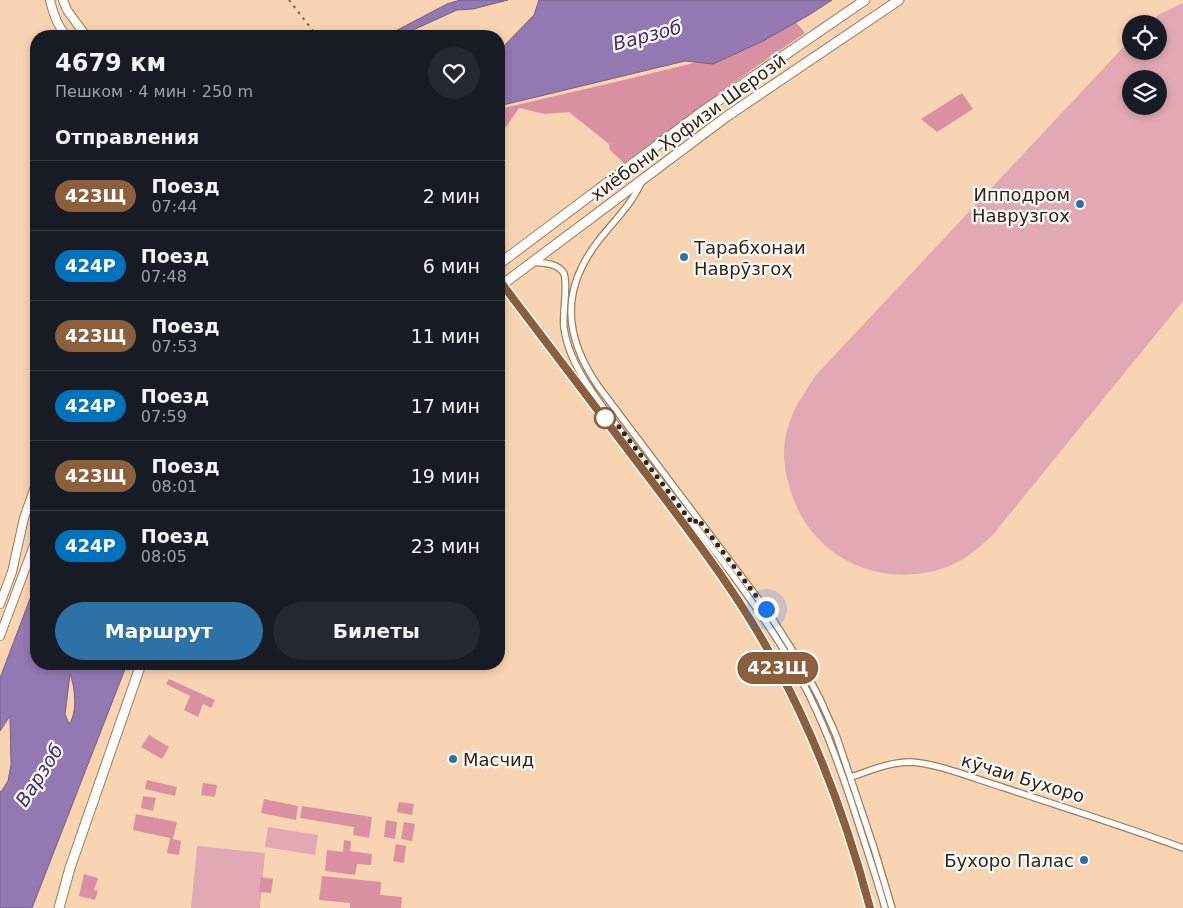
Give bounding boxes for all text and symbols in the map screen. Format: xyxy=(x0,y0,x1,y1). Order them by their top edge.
water label: Варзоб xyxy=(610,15,684,55)
map controls xyxy=(1122,15,1167,115)
button: locate xyxy=(1122,15,1167,60)
button: heart xyxy=(428,47,480,99)
text: 4679 км xyxy=(55,49,166,77)
street label: хиёбони Ҳофизи Шерозӣ xyxy=(586,49,790,205)
button: layers xyxy=(1122,70,1167,115)
text: Пешком · 4 мин · 250 m xyxy=(55,82,253,101)
text: Отправления xyxy=(55,126,199,148)
text: Поезд xyxy=(151,175,220,197)
place label: Ипподром Наврузгох xyxy=(972,184,1070,226)
text: 423Щ xyxy=(65,185,126,206)
text: 2 мин xyxy=(423,185,480,207)
text: 07:44 xyxy=(151,197,198,216)
marker: Ипподром Наврузгох xyxy=(1074,198,1086,210)
place label: Тарабхонаи Наврӯзгоҳ xyxy=(693,237,806,279)
text: Поезд xyxy=(141,245,209,267)
marker: Тарабхонаи Наврӯзгоҳ xyxy=(678,251,690,263)
text: 424Р xyxy=(65,255,116,276)
text: 6 мин xyxy=(423,255,480,277)
text: 07:48 xyxy=(141,267,187,286)
text: Поезд xyxy=(151,315,220,337)
text: 423Щ xyxy=(65,325,126,346)
text: 11 мин xyxy=(411,325,480,347)
text: 07:53 xyxy=(151,337,198,356)
text: Поезд xyxy=(141,385,209,407)
text: 424Р xyxy=(65,395,116,416)
text: 17 мин xyxy=(411,395,480,417)
text: 07:59 xyxy=(141,407,187,426)
unlabelled marker xyxy=(594,407,616,429)
text: Поезд xyxy=(151,455,220,477)
text: 423Щ xyxy=(65,465,126,486)
text: 19 мин xyxy=(411,465,480,487)
text: 08:01 xyxy=(151,477,198,496)
text: Поезд xyxy=(141,525,209,547)
text: 424Р xyxy=(65,535,116,556)
text: 23 мин xyxy=(411,535,480,557)
text: 08:05 xyxy=(141,547,187,566)
your location xyxy=(754,597,779,622)
button: Маршрут xyxy=(55,602,263,660)
button: Билеты xyxy=(273,602,480,660)
line badge: 423Щ xyxy=(743,652,813,684)
text: 423Щ xyxy=(747,657,809,678)
water label: Варзоб xyxy=(11,739,67,810)
place label: Масчид xyxy=(463,749,534,770)
street label: кӯчаи Бухоро xyxy=(959,749,1087,807)
marker: Масчид xyxy=(447,753,459,765)
place label: Бухоро Палас xyxy=(944,850,1074,871)
marker: Бухоро Палас xyxy=(1078,854,1090,866)

